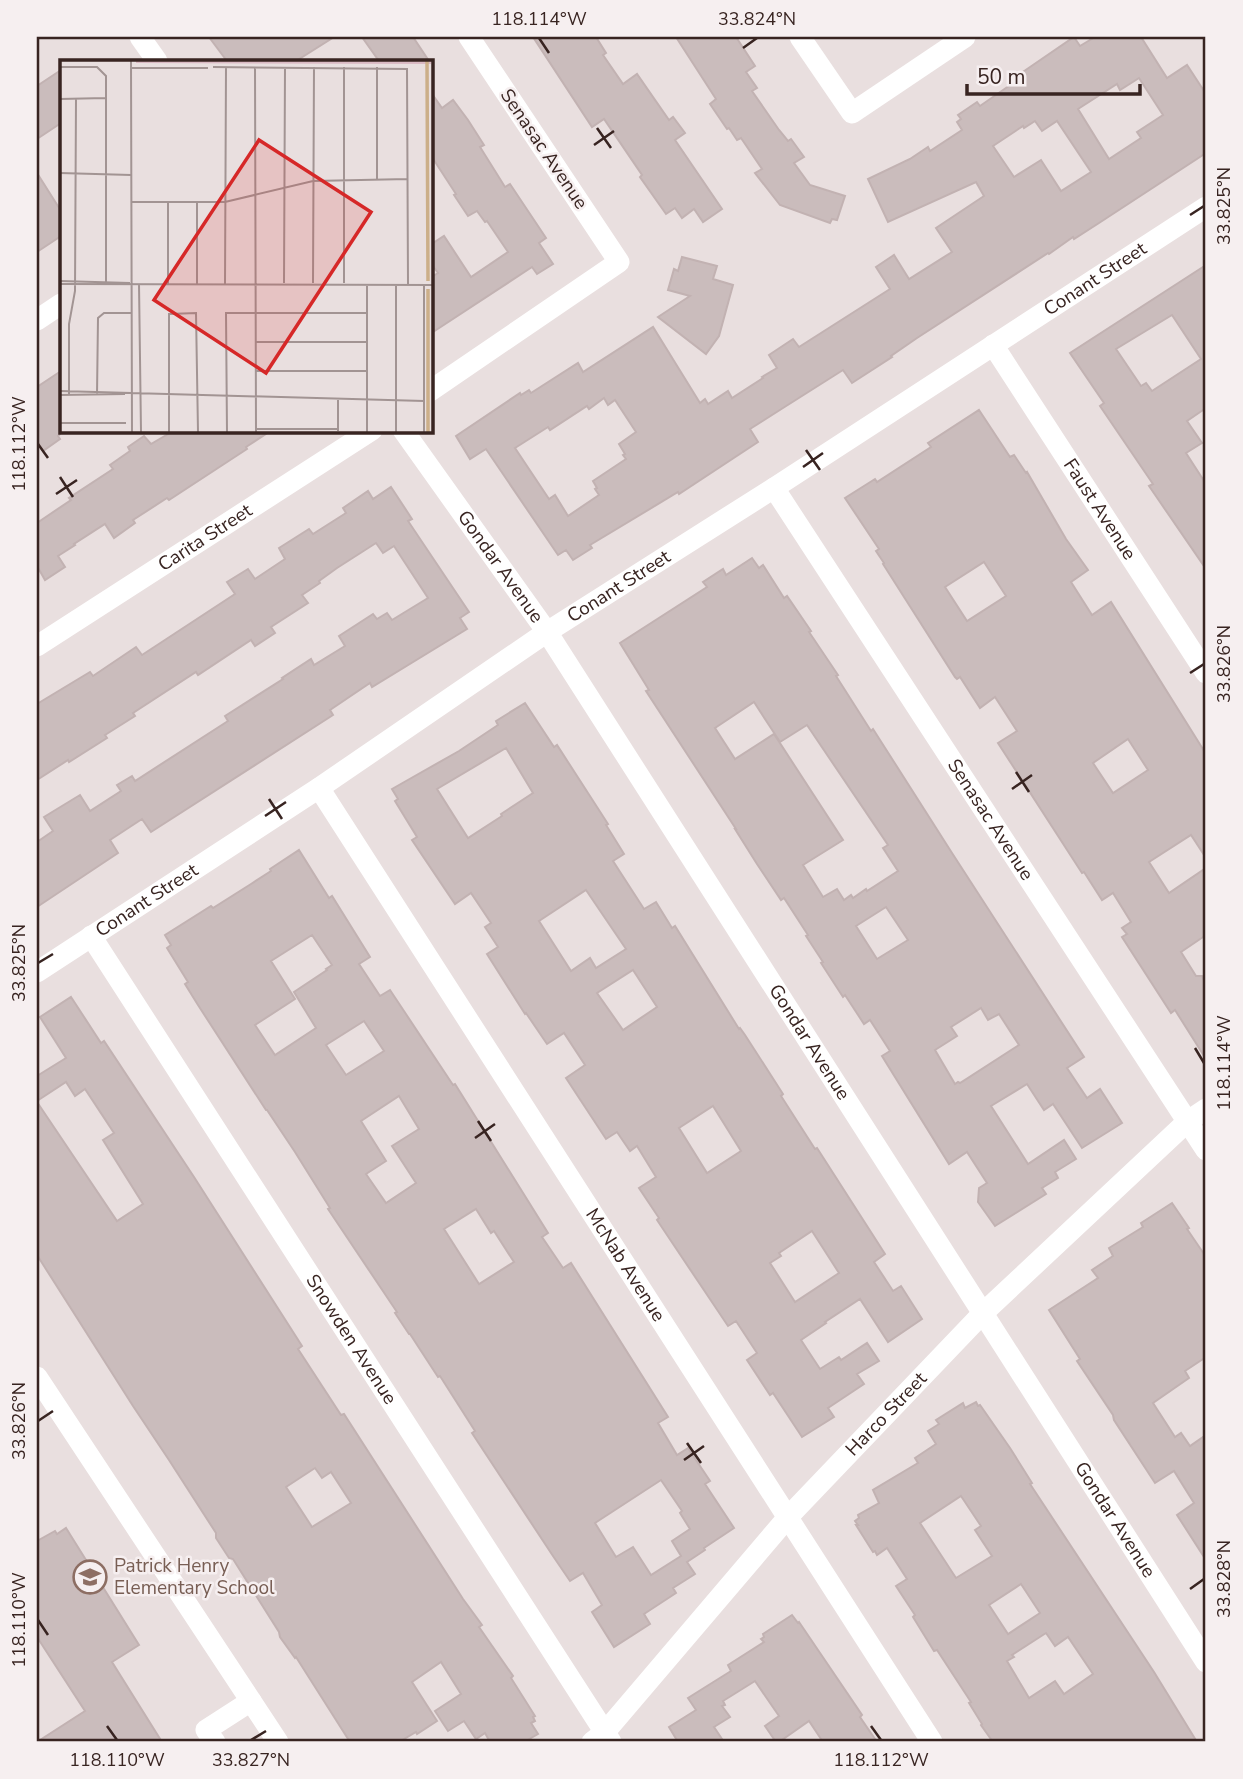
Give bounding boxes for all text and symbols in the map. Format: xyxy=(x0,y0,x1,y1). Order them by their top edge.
text: 118.114°W xyxy=(491,7,587,31)
text: 33.824°N xyxy=(718,7,796,31)
scale bar xyxy=(967,52,1140,96)
inset map xyxy=(60,60,432,432)
text: 50 m xyxy=(977,63,1026,91)
street label: Senasac Avenue xyxy=(494,84,594,214)
text: 33.825°N xyxy=(1212,167,1236,245)
street label: Conant Street xyxy=(1039,236,1152,322)
text: 118.112°W xyxy=(7,396,31,492)
street label: Faust Avenue xyxy=(1057,454,1142,565)
street label: Carita Street xyxy=(153,497,258,578)
street label: Gondar Avenue xyxy=(451,505,550,628)
street label: Conant Street xyxy=(562,544,676,629)
text: 33.826°N xyxy=(1212,625,1236,703)
street label: Senasac Avenue xyxy=(941,754,1040,885)
street label: Conant Street xyxy=(90,857,203,943)
text: 33.825°N xyxy=(7,924,31,1002)
street label: Gondar Avenue xyxy=(763,979,856,1105)
text: 118.114°W xyxy=(1212,1015,1236,1111)
street label: McNab Avenue xyxy=(579,1203,672,1327)
street label: Snowden Avenue xyxy=(300,1269,403,1410)
street label: Harco Street xyxy=(840,1366,933,1462)
text: 33.826°N xyxy=(7,1382,31,1460)
street label: Gondar Avenue xyxy=(1068,1457,1162,1583)
text: 33.828°N xyxy=(1212,1540,1236,1618)
place label: Patrick Henry Elementary School xyxy=(114,1553,275,1601)
school or university icon: Patrick Henry Elementary School xyxy=(71,1558,109,1596)
text: 118.110°W xyxy=(7,1572,31,1668)
text: 118.110°W xyxy=(69,1748,165,1772)
text: 33.827°N xyxy=(212,1748,290,1772)
text: 118.112°W xyxy=(833,1748,929,1772)

